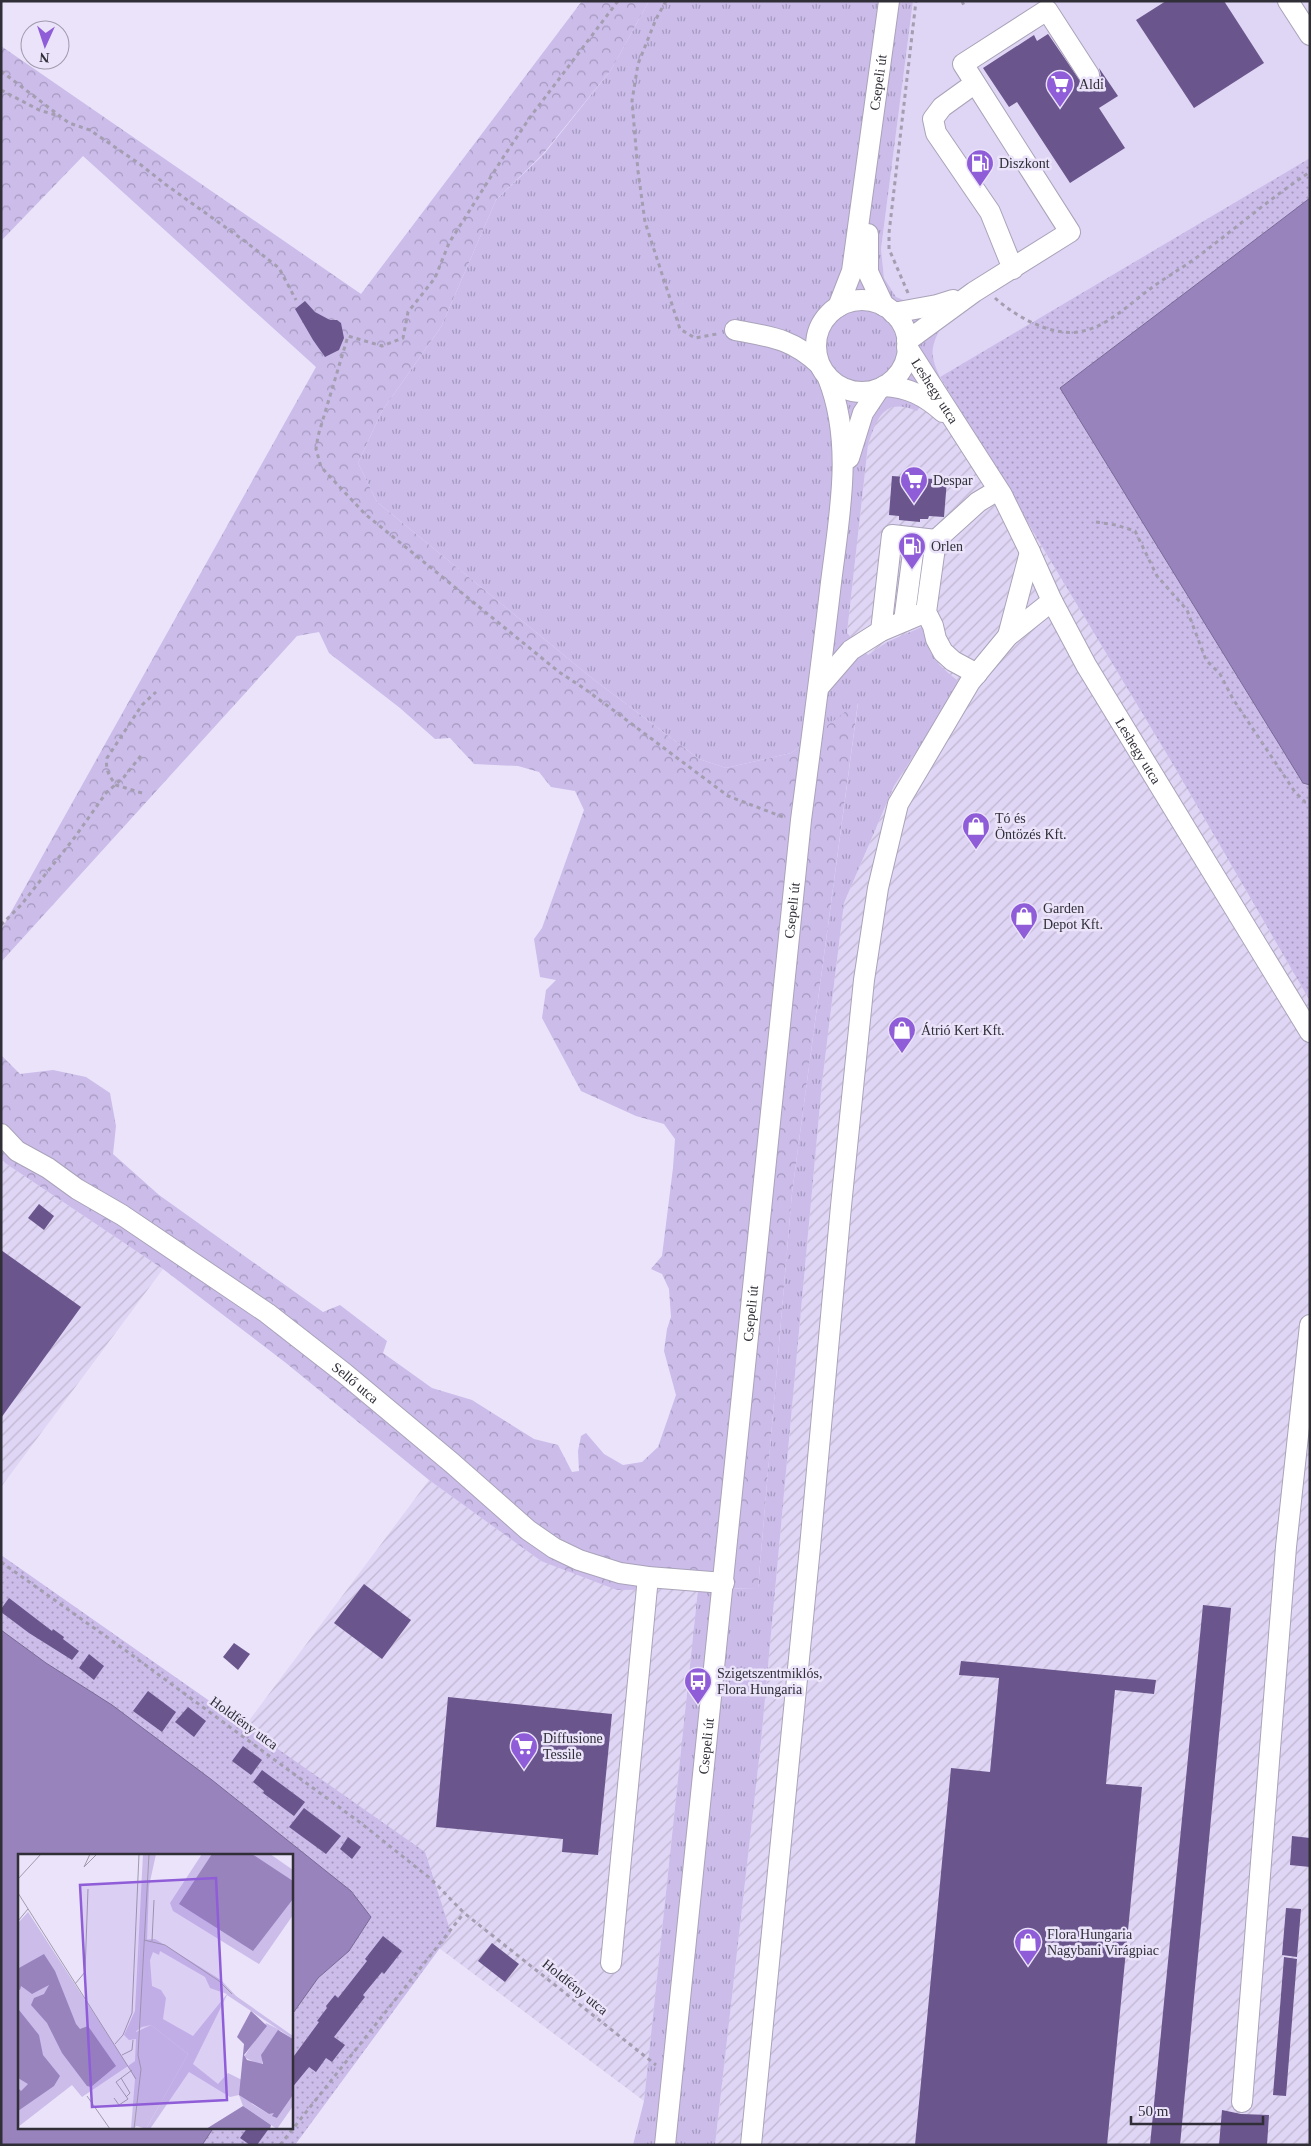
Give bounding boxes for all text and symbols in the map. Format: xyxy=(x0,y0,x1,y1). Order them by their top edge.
north arrow xyxy=(20,20,70,70)
text: N xyxy=(39,50,50,65)
street label: Csepeli út xyxy=(867,53,889,111)
supermarket icon: Aldi xyxy=(1045,69,1075,108)
place label: Aldi xyxy=(1079,77,1104,92)
fuel station icon: Diszkont xyxy=(965,148,995,187)
place label: Diszkont xyxy=(999,156,1050,171)
street label: Leshegy utca xyxy=(909,355,962,427)
supermarket icon: Despar xyxy=(899,465,929,504)
place label: Despar xyxy=(933,473,973,488)
fuel station icon: Orlen xyxy=(897,531,927,570)
place label: Orlen xyxy=(931,539,963,554)
street label: Leshegy utca xyxy=(1113,715,1164,787)
shop icon: Tó és Öntözés Kft. xyxy=(961,811,991,850)
place label: Tó és Öntözés Kft. xyxy=(995,811,1067,842)
street label: Csepeli út xyxy=(781,882,802,939)
shop icon: Garden Depot Kft. xyxy=(1009,901,1039,940)
place label: Garden Depot Kft. xyxy=(1043,901,1103,932)
shop icon: Átrió Kert Kft. xyxy=(887,1015,917,1054)
place label: Átrió Kert Kft. xyxy=(921,1022,1005,1038)
street label: Csepeli út xyxy=(740,1284,761,1342)
street label: Sellő utca xyxy=(329,1359,382,1407)
bus stop icon: Szigetszentmiklós, Flora Hungaria xyxy=(683,1666,713,1705)
place label: Szigetszentmiklós, Flora Hungaria xyxy=(717,1666,822,1697)
street label: Holdfény utca xyxy=(207,1694,281,1753)
street label: Csepeli út xyxy=(696,1717,716,1775)
supermarket icon: Diffusione Tessile xyxy=(509,1731,539,1770)
place label: Diffusione Tessile xyxy=(543,1731,603,1762)
inset map xyxy=(18,1854,292,2128)
shop icon: Flora Hungaria Nagybani Virágpiac xyxy=(1013,1927,1043,1966)
place label: Flora Hungaria Nagybani Virágpiac xyxy=(1047,1927,1159,1958)
street label: Holdfény utca xyxy=(539,1956,611,2018)
scale bar xyxy=(1131,2094,1264,2126)
text: 50 m xyxy=(1138,2103,1169,2119)

